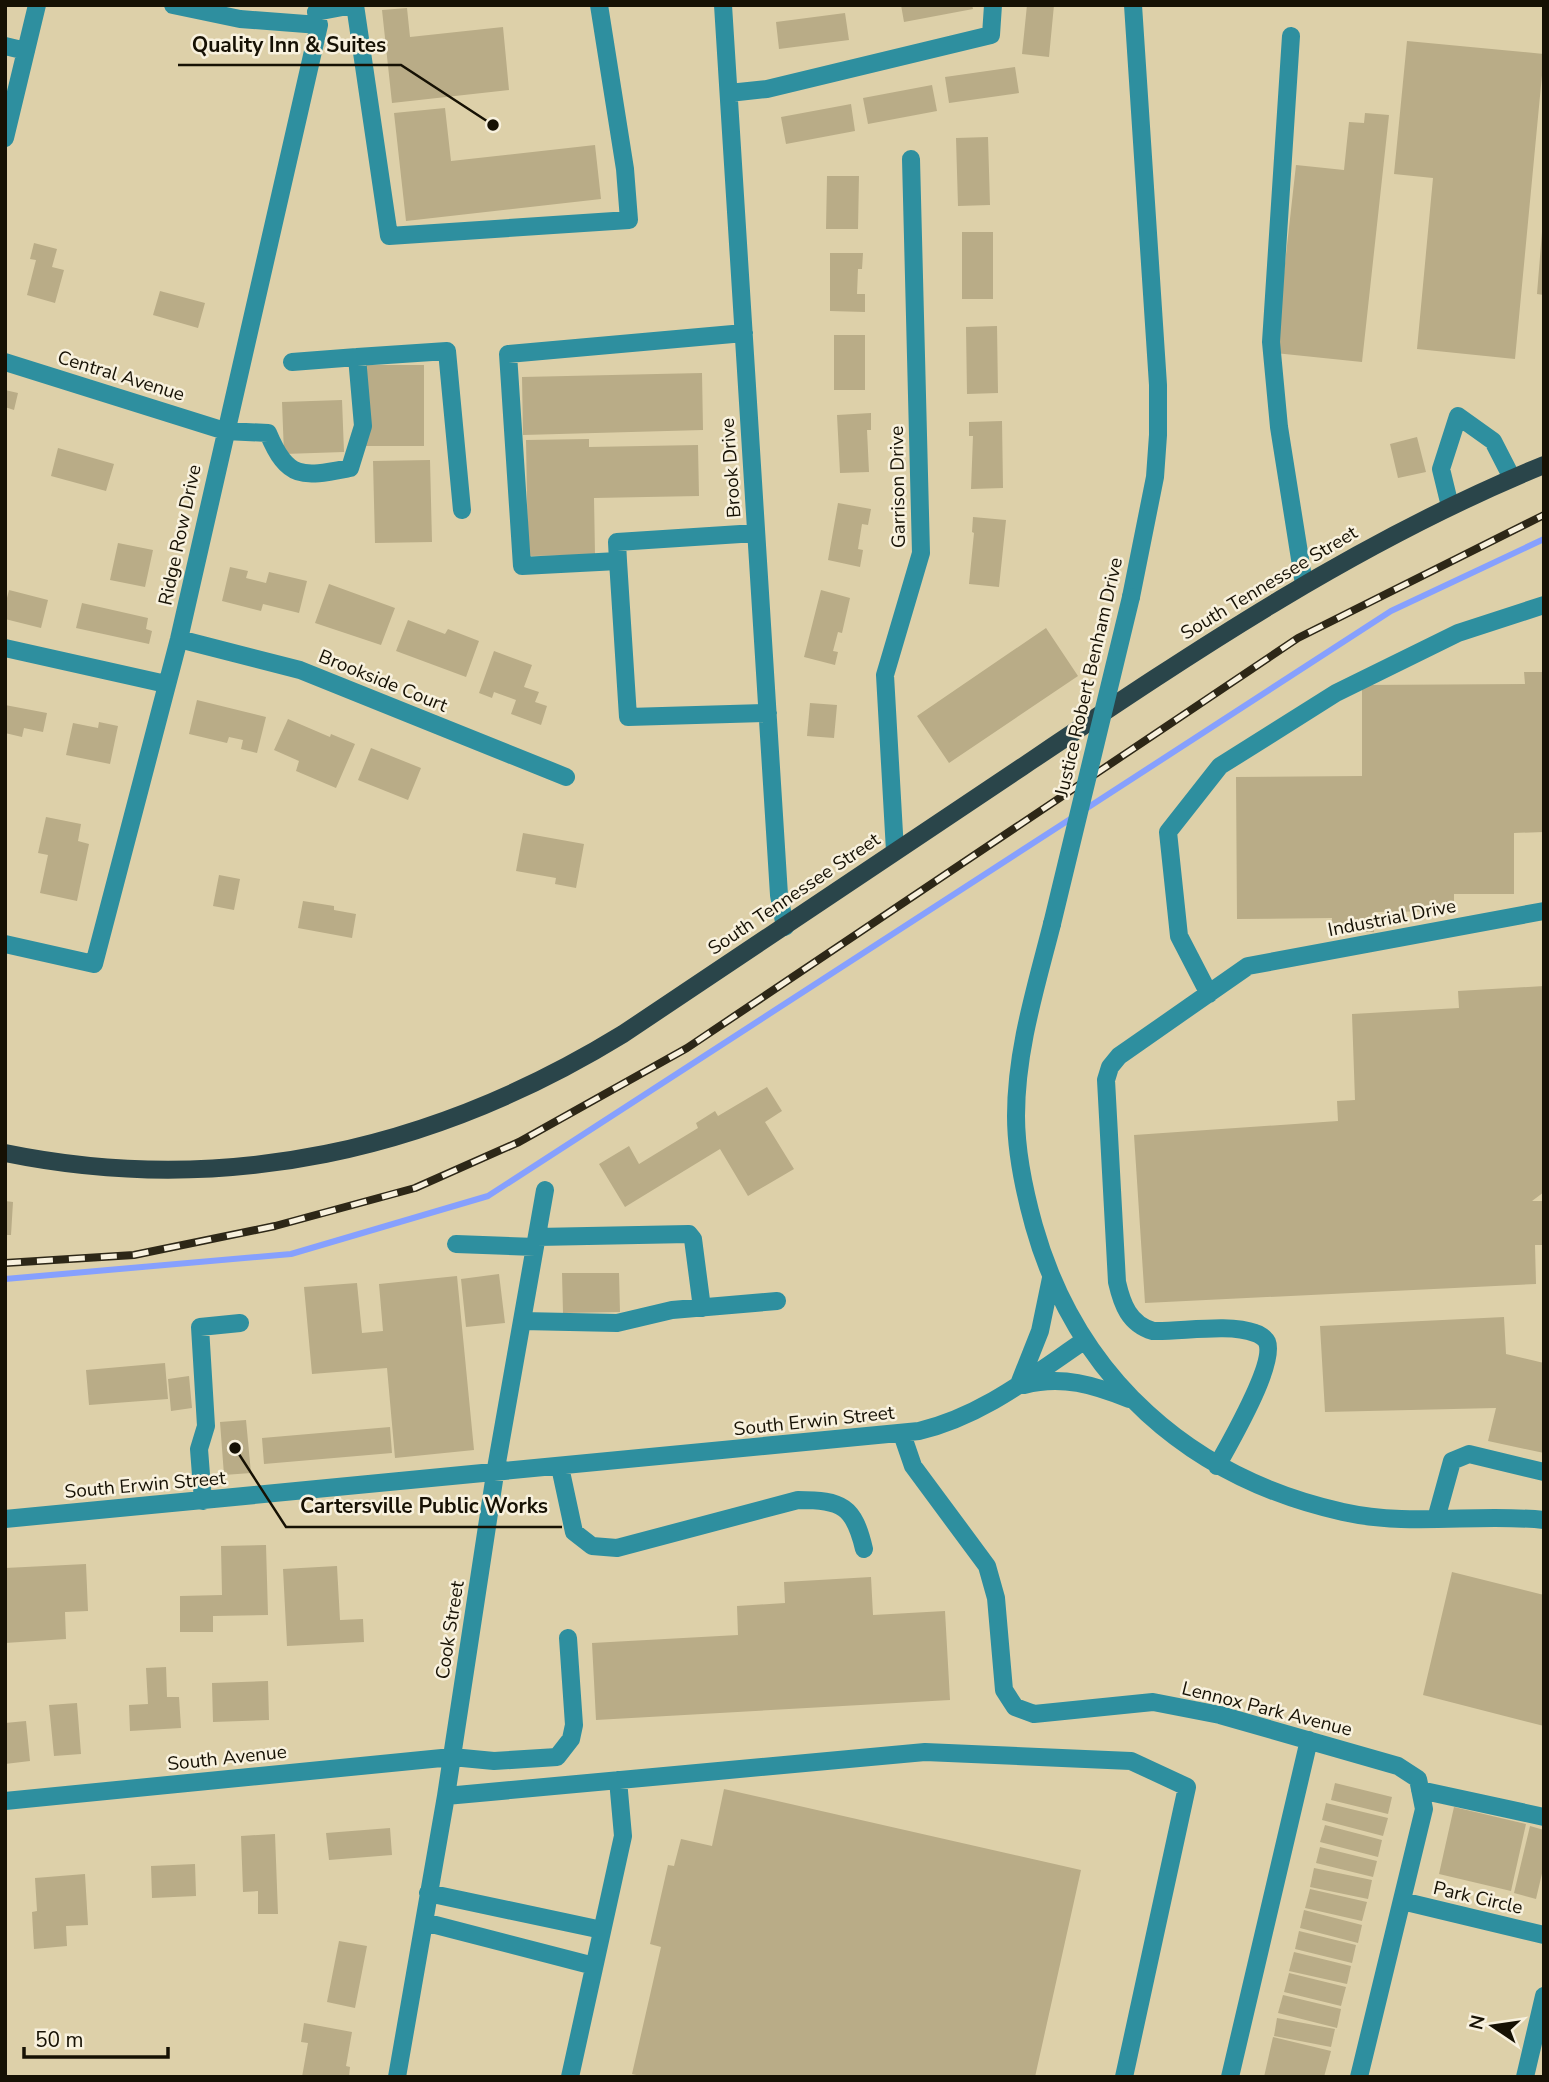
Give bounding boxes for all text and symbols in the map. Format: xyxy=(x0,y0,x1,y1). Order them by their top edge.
callout: Quality Inn & Suites xyxy=(178,23,401,65)
text: Quality Inn & Suites xyxy=(192,31,386,59)
street label: Central Avenue xyxy=(54,344,188,408)
street label: Brook Drive xyxy=(715,417,747,519)
street label: Garrison Drive xyxy=(884,426,912,548)
street label: Ridge Row Drive xyxy=(152,462,208,608)
street label: South Tennessee Street xyxy=(1176,520,1363,646)
street label: Justice Robert Benham Drive xyxy=(1049,555,1129,800)
street label: Brookside Court xyxy=(315,643,452,719)
street label: South Tennessee Street xyxy=(703,826,885,961)
street label: Industrial Drive xyxy=(1326,893,1458,943)
street label: South Erwin Street xyxy=(732,1400,896,1442)
street label: South Erwin Street xyxy=(63,1465,227,1505)
callout: Cartersville Public Works xyxy=(286,1485,562,1527)
text: Cartersville Public Works xyxy=(300,1492,548,1520)
street label: Cook Street xyxy=(429,1579,471,1681)
street label: Lennox Park Avenue xyxy=(1179,1675,1355,1743)
street label: South Avenue xyxy=(166,1739,288,1777)
street label: Park Circle xyxy=(1431,1875,1525,1921)
north arrow xyxy=(1458,1991,1528,2061)
text: N xyxy=(1463,2013,1492,2032)
scale bar xyxy=(24,2016,168,2060)
text: 50 m xyxy=(35,2026,84,2054)

